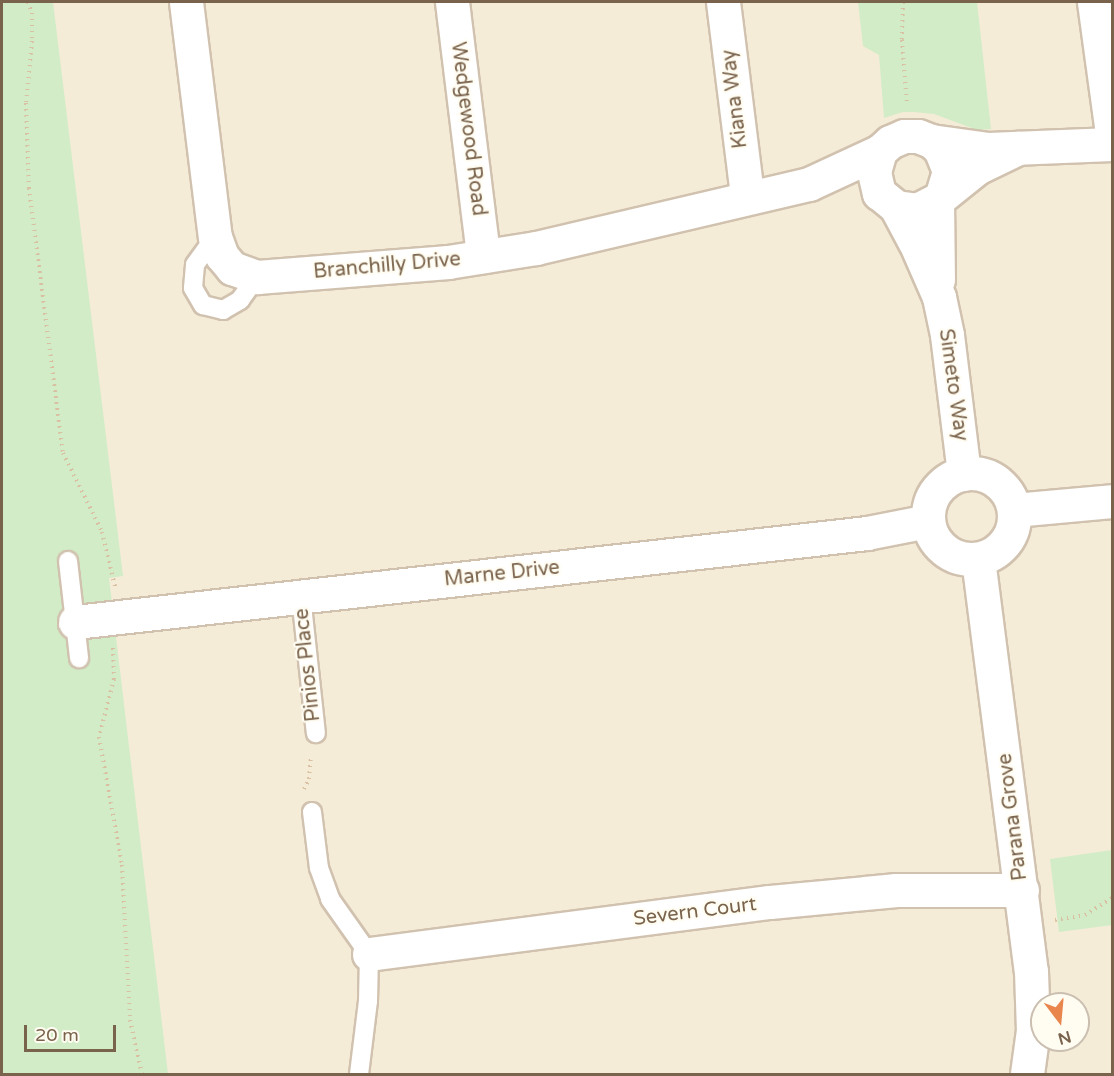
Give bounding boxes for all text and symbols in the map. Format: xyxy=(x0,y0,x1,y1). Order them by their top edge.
street label: Wedgewood Road xyxy=(445,41,491,217)
street label: Kiana Way xyxy=(717,48,753,150)
street label: Branchilly Drive xyxy=(312,248,462,284)
street label: Simeto Way xyxy=(933,327,973,443)
street label: Marne Drive xyxy=(443,556,561,592)
street label: Pinios Place xyxy=(290,607,326,723)
street label: Parana Grove xyxy=(993,752,1033,882)
street label: Severn Court xyxy=(632,893,758,931)
north arrow xyxy=(1030,992,1090,1052)
scale bar xyxy=(27,1013,118,1051)
text: 20 m xyxy=(35,1024,79,1046)
text: N xyxy=(1055,1026,1073,1049)

